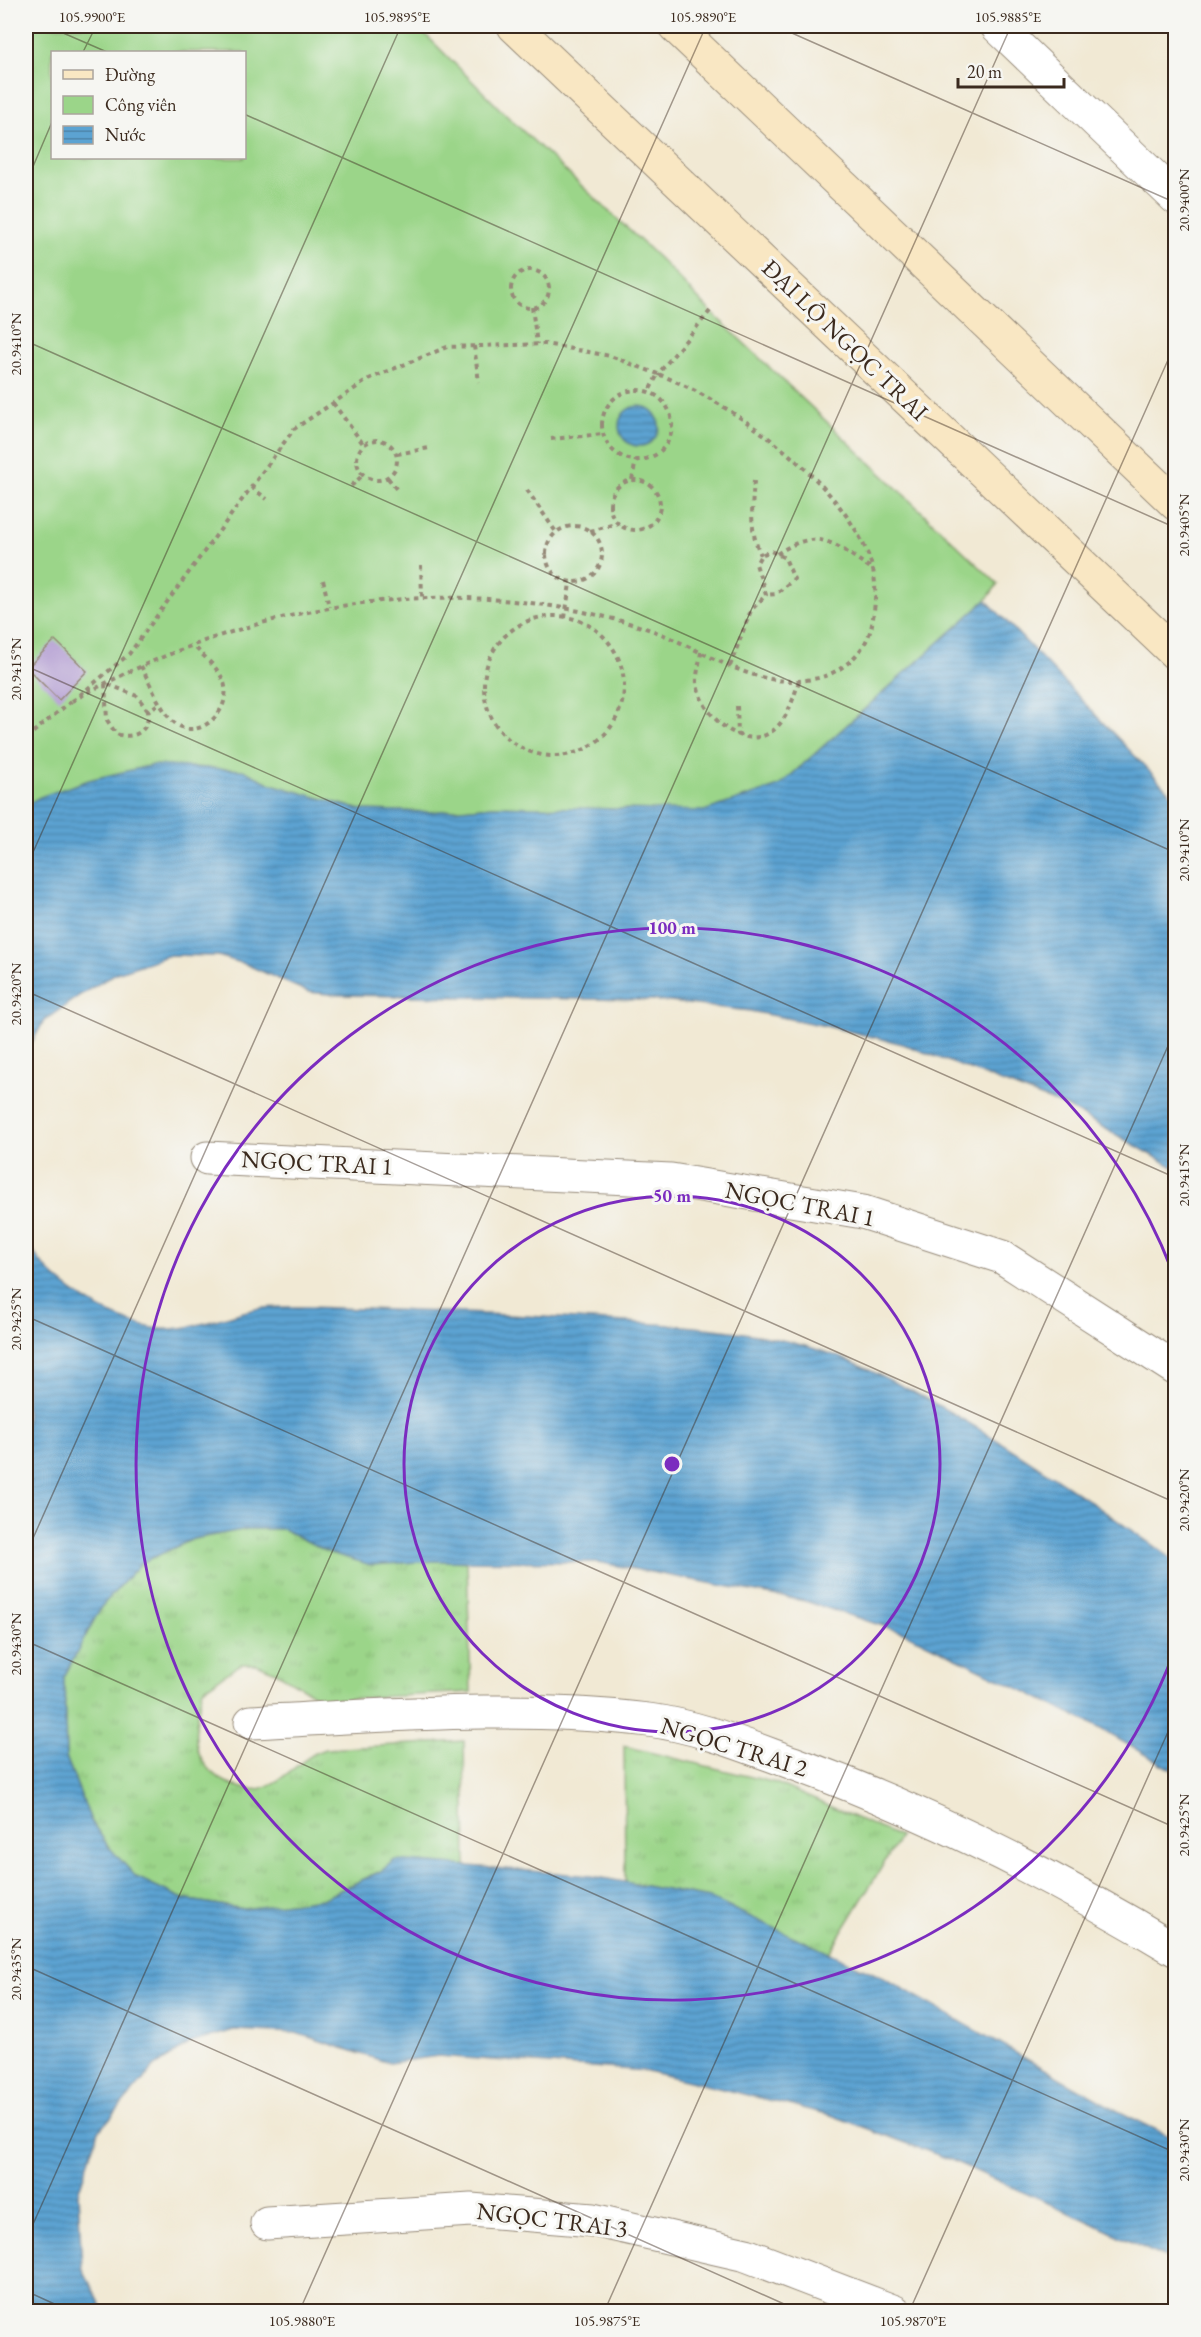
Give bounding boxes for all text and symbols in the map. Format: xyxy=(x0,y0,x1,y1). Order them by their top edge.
text: 105.9900°E xyxy=(59,7,126,26)
text: 105.9895°E xyxy=(364,7,431,26)
text: 105.9890°E xyxy=(670,7,737,26)
text: 105.9885°E xyxy=(975,7,1042,26)
legend xyxy=(51,51,246,159)
scale bar xyxy=(958,51,1064,89)
text: 20 m xyxy=(967,60,1002,83)
text: Đường xyxy=(105,63,155,86)
text: Công viên xyxy=(105,93,177,116)
text: Nước xyxy=(105,123,146,146)
text: 20.9400°N xyxy=(1174,168,1193,231)
street label: ĐẠI LỘ NGỌC TRAI xyxy=(756,252,935,427)
text: 20.9410°N xyxy=(6,312,25,375)
text: 20.9405°N xyxy=(1174,493,1193,556)
text: 20.9415°N xyxy=(6,637,25,700)
text: 20.9410°N xyxy=(1174,818,1193,881)
text: 100 m xyxy=(648,916,696,939)
text: 20.9420°N xyxy=(6,962,25,1025)
street label: NGỌC TRAI 1 xyxy=(240,1143,394,1182)
text: 20.9415°N xyxy=(1174,1143,1193,1206)
street label: NGỌC TRAI 1 xyxy=(723,1174,878,1233)
text: 50 m xyxy=(653,1184,691,1207)
text: 20.9425°N xyxy=(6,1287,25,1350)
centre of rings xyxy=(662,1454,682,1474)
text: 20.9420°N xyxy=(1174,1468,1193,1531)
text: 20.9430°N xyxy=(6,1612,25,1675)
street label: NGỌC TRAI 2 xyxy=(657,1709,812,1784)
text: 20.9425°N xyxy=(1174,1793,1193,1856)
text: 20.9435°N xyxy=(6,1937,25,2000)
text: 20.9430°N xyxy=(1174,2118,1193,2181)
street label: NGỌC TRAI 3 xyxy=(475,2195,629,2244)
text: 105.9880°E xyxy=(269,2311,336,2330)
text: 105.9875°E xyxy=(574,2311,641,2330)
text: 105.9870°E xyxy=(880,2311,947,2330)

